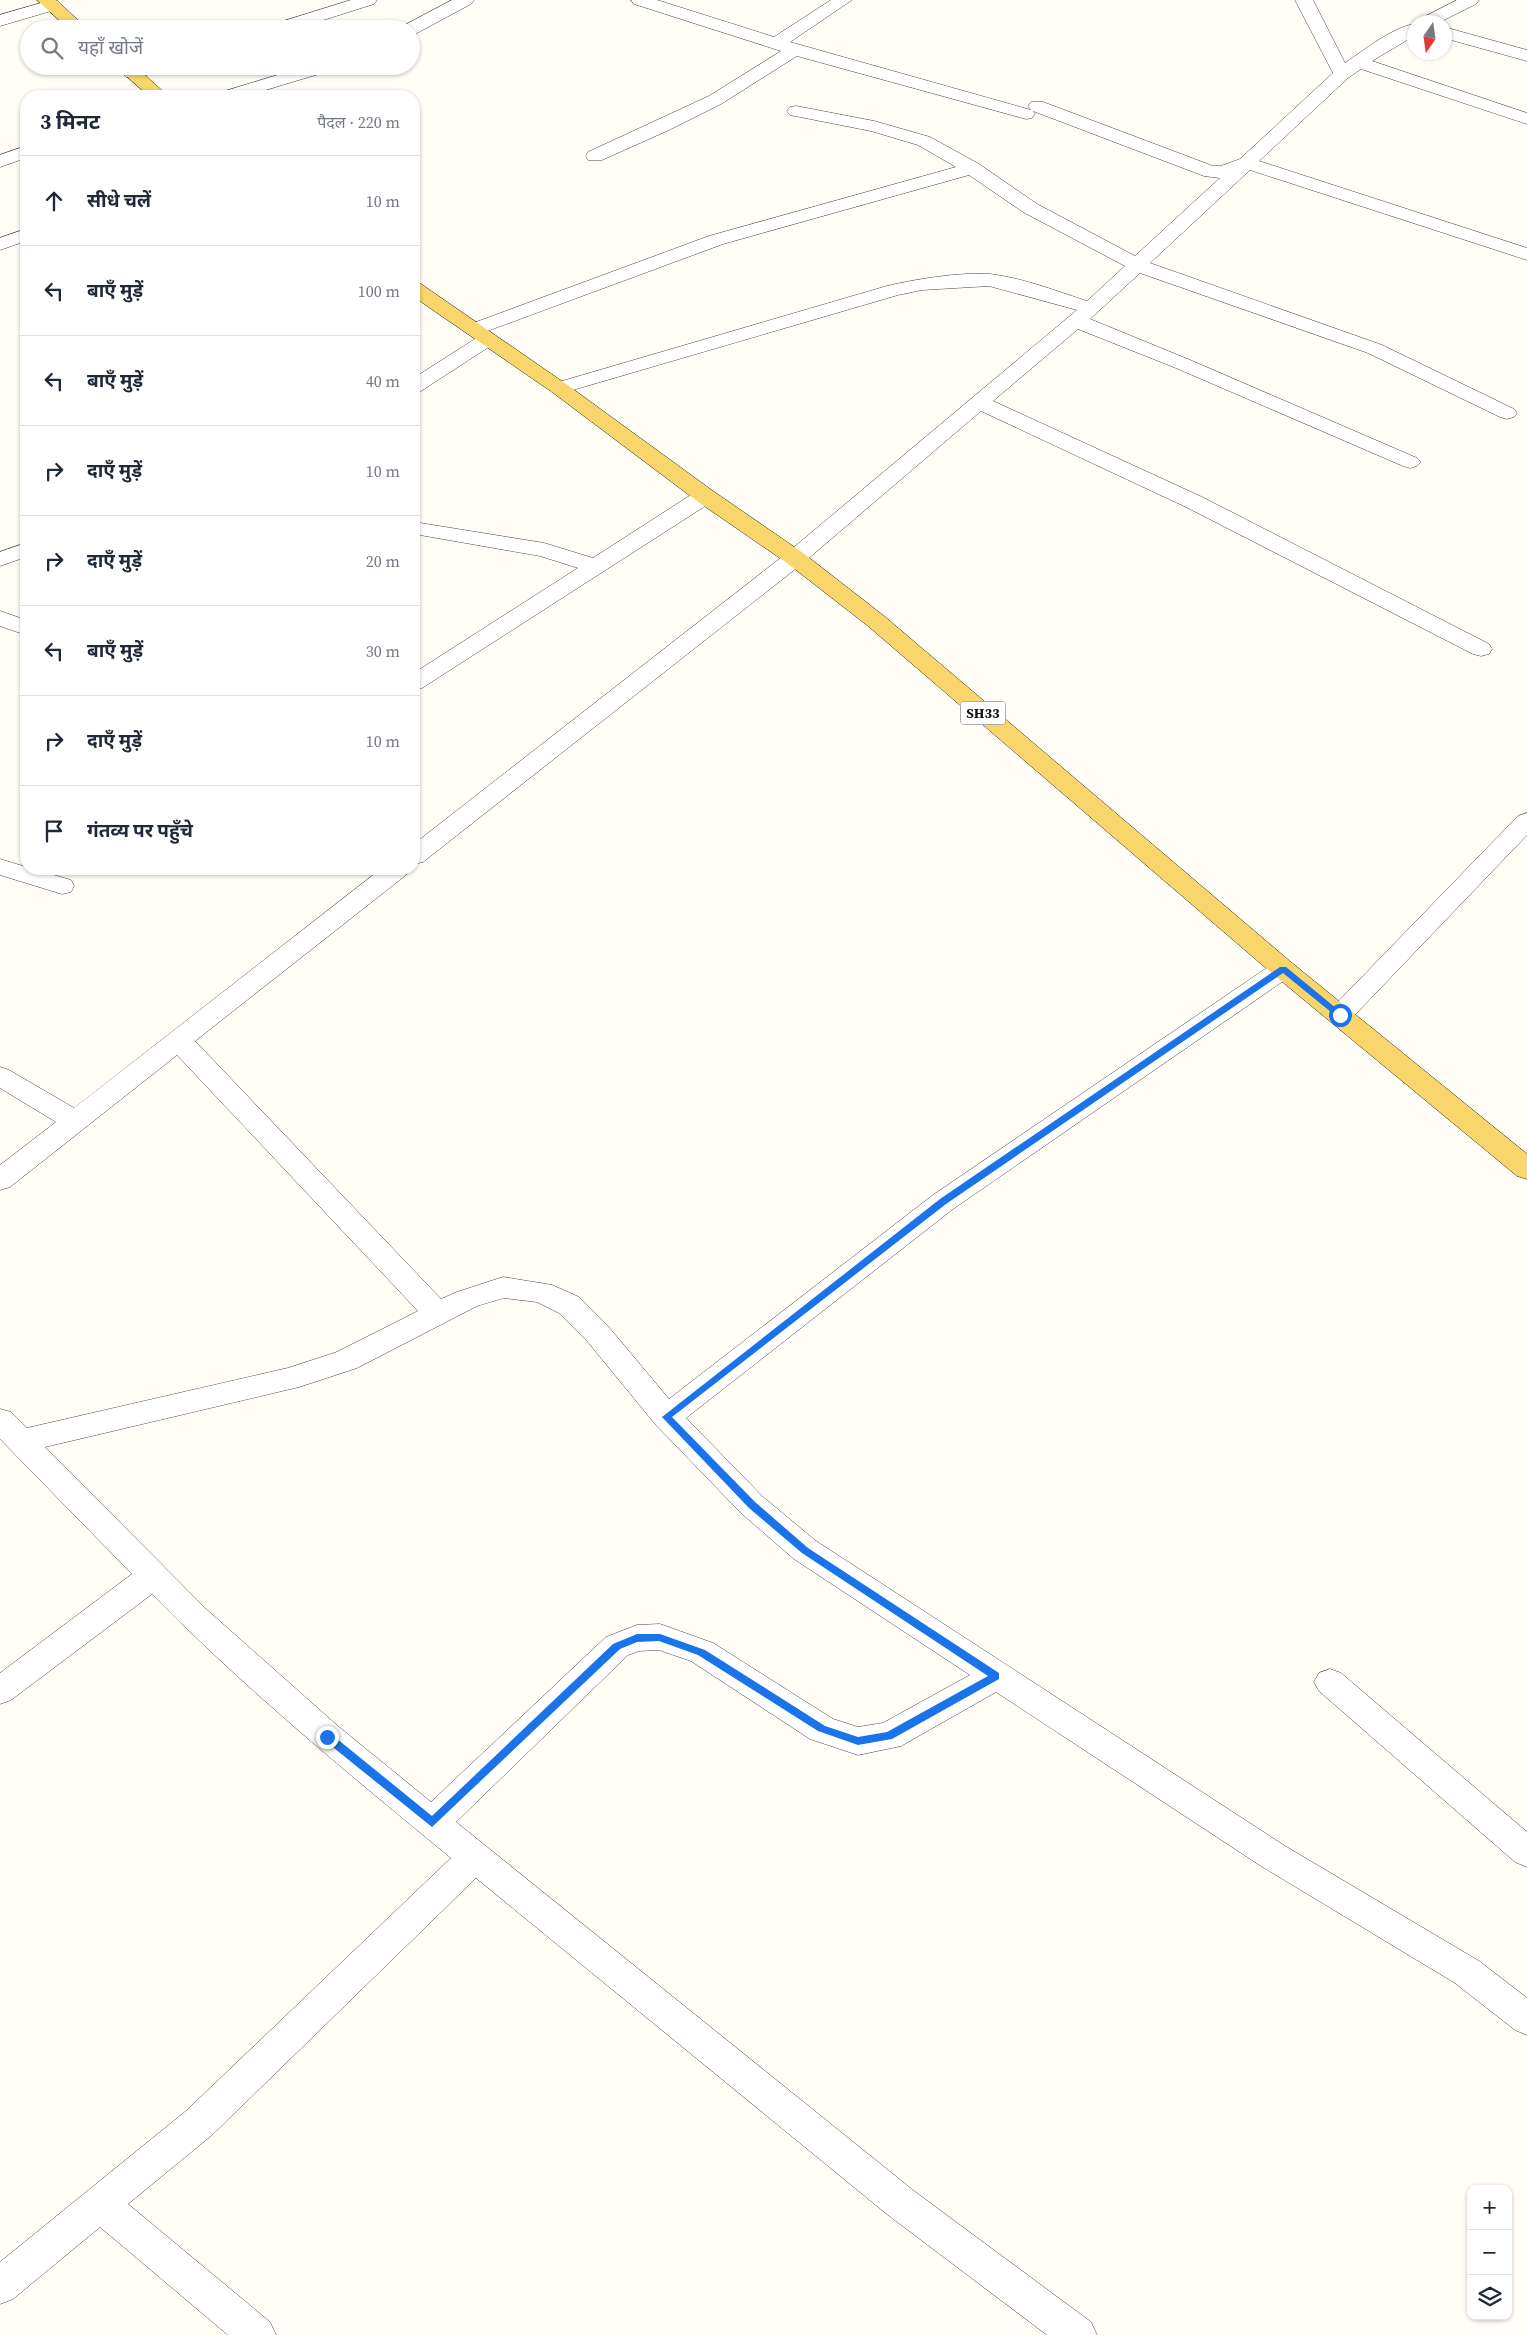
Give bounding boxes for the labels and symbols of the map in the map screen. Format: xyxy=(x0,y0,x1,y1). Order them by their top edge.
north arrow xyxy=(1407,15,1452,60)
road number: SH33 xyxy=(960,701,1006,724)
route start xyxy=(1329,1004,1352,1027)
route end xyxy=(316,1726,339,1749)

